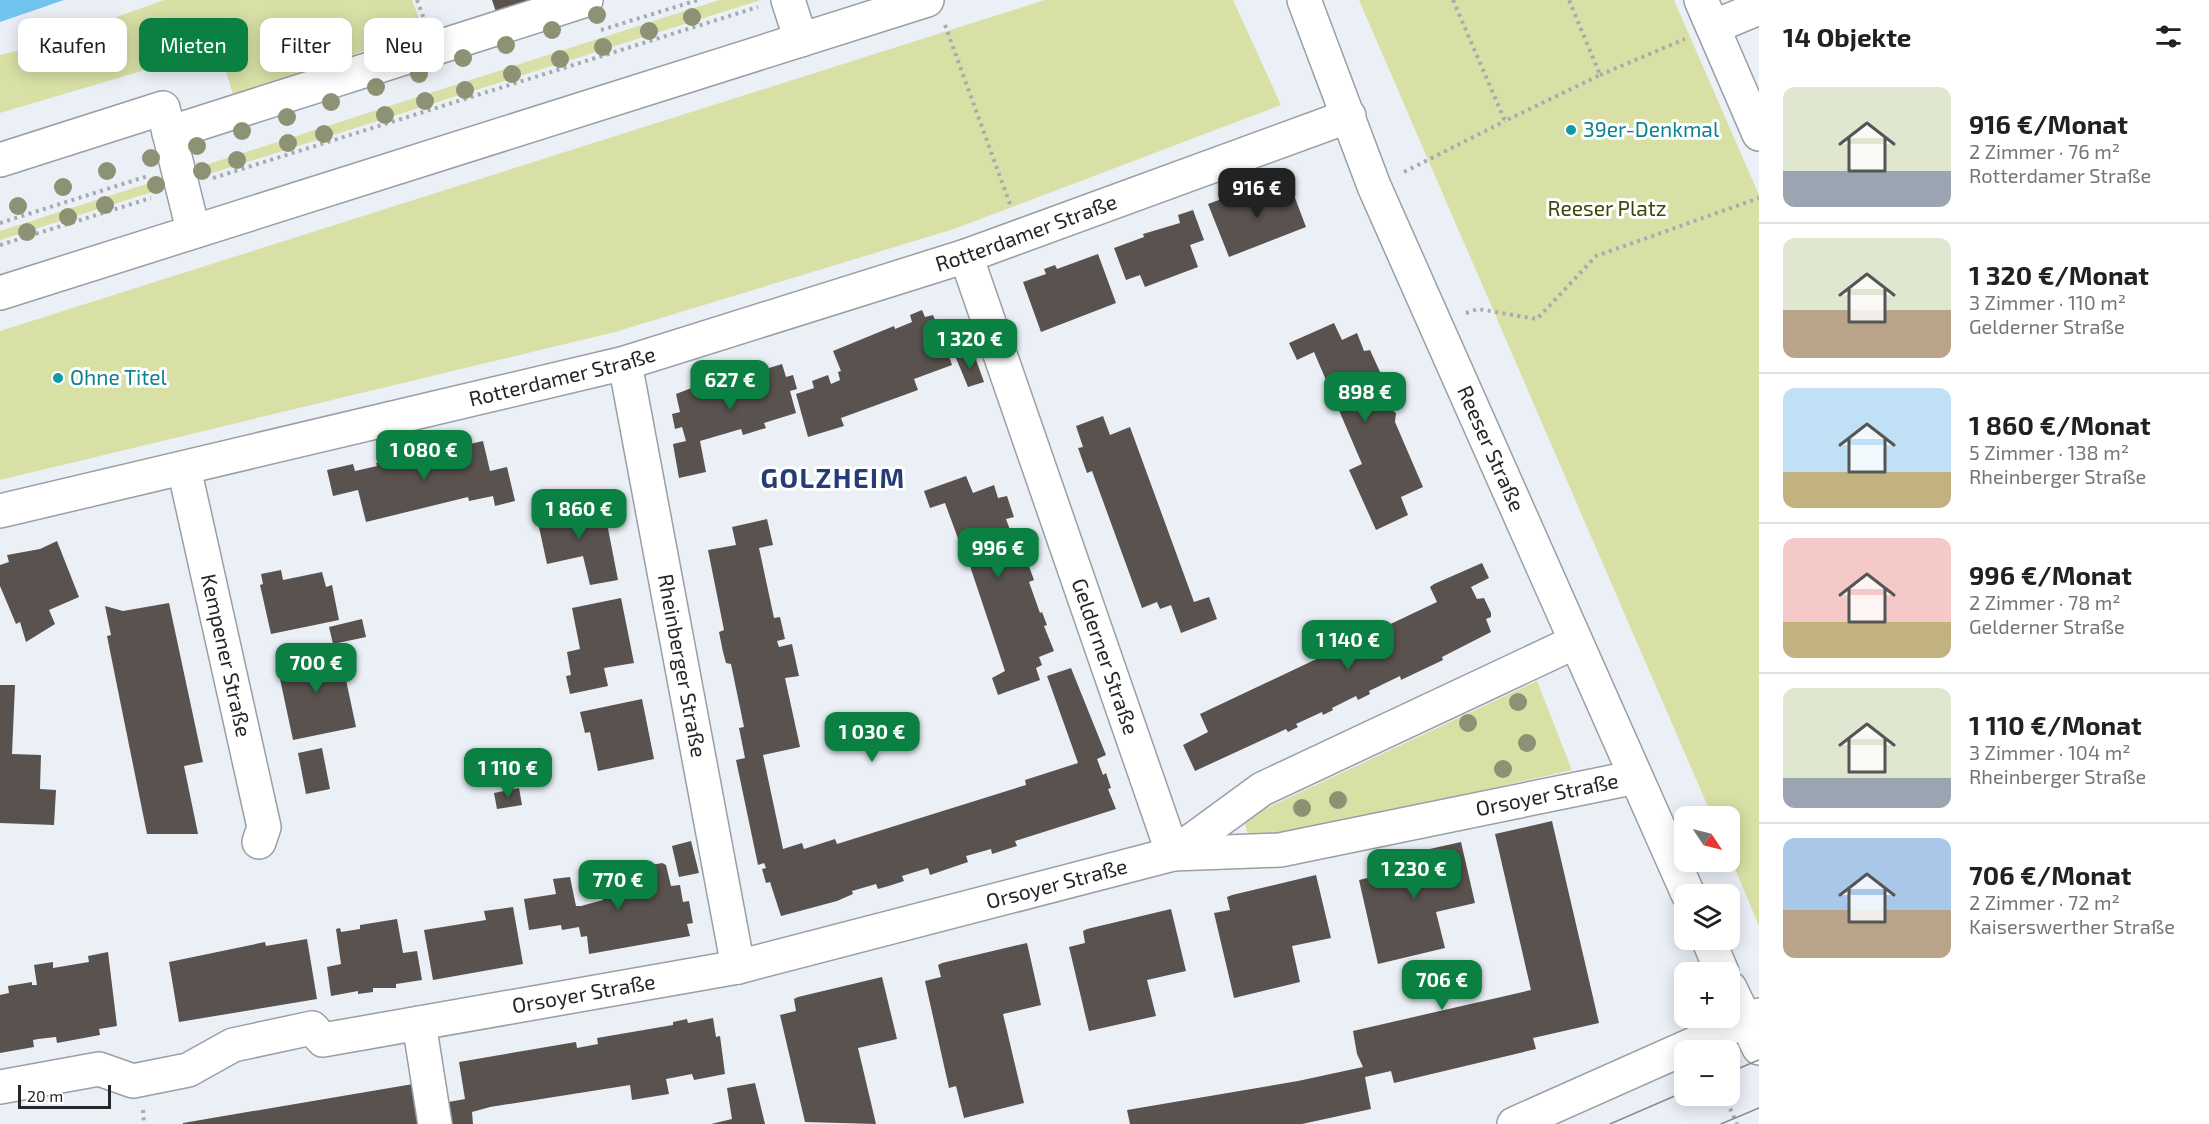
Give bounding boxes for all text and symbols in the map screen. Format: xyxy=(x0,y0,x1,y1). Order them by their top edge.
chip: Kaufen xyxy=(18,18,127,72)
chip: Mieten xyxy=(139,18,248,72)
chip: Filter xyxy=(260,18,352,72)
chip: Neu xyxy=(364,18,444,72)
icon: filters xyxy=(2152,20,2185,53)
text: 14 Objekte xyxy=(1783,21,1911,52)
text: 916 €/Monat xyxy=(1969,108,2128,139)
icon: home xyxy=(1831,111,1903,183)
place label: 39er-Denkmal xyxy=(1583,116,1720,141)
marker: 39er-Denkmal xyxy=(1564,123,1578,137)
text: 2 Zimmer · 76 m² xyxy=(1969,139,2120,163)
text: Rotterdamer Straße xyxy=(1969,163,2151,187)
pin: 916 € xyxy=(1215,168,1299,219)
text: 916 € xyxy=(1232,175,1282,199)
street label: Rotterdamer Straße xyxy=(932,188,1120,276)
park label: Reeser Platz xyxy=(1548,195,1666,220)
text: 1 320 €/Monat xyxy=(1969,259,2149,290)
icon: home xyxy=(1831,262,1903,334)
text: 3 Zimmer · 110 m² xyxy=(1969,290,2126,314)
text: Gelderner Straße xyxy=(1969,314,2125,338)
pin: 1 320 € xyxy=(915,319,1025,370)
text: 1 320 € xyxy=(937,326,1003,350)
street label: Rotterdamer Straße xyxy=(466,340,658,411)
pin: 627 € xyxy=(688,360,772,411)
place label: Ohne Titel xyxy=(70,364,168,389)
text: 627 € xyxy=(704,367,756,391)
marker: Ohne Titel xyxy=(51,371,65,385)
pin: 898 € xyxy=(1323,372,1407,423)
text: 898 € xyxy=(1338,379,1392,403)
street label: Reeser Straße xyxy=(1453,381,1531,515)
text: 1 860 €/Monat xyxy=(1969,409,2151,440)
icon: home xyxy=(1831,412,1903,484)
pin: 1 080 € xyxy=(369,430,479,481)
text: 1 080 € xyxy=(390,437,458,461)
text: 5 Zimmer · 138 m² xyxy=(1969,440,2129,464)
district label: GOLZHEIM xyxy=(760,461,906,493)
text: Rheinberger Straße xyxy=(1969,464,2146,488)
pin: 1 860 € xyxy=(524,489,634,540)
text: 1 860 € xyxy=(546,496,613,520)
pin: 996 € xyxy=(956,528,1040,579)
text: 996 € xyxy=(972,535,1024,559)
text: 996 €/Monat xyxy=(1969,559,2132,590)
icon: home xyxy=(1831,562,1903,634)
street label: Kempener Straße xyxy=(197,571,258,739)
street label: Rheinberger Straße xyxy=(654,572,713,759)
street label: Gelderner Straße xyxy=(1068,575,1145,738)
text: 2 Zimmer · 78 m² xyxy=(1969,590,2121,614)
text: Gelderner Straße xyxy=(1969,614,2125,638)
pin: 1 140 € xyxy=(1293,620,1403,671)
text: 1 140 € xyxy=(1316,627,1380,651)
pin: 700 € xyxy=(274,643,358,694)
text: 700 € xyxy=(290,650,342,674)
text: 1 110 €/Monat xyxy=(1969,709,2142,740)
pin: 1 030 € xyxy=(817,712,927,763)
icon: home xyxy=(1831,712,1903,784)
text: 1 030 € xyxy=(839,719,905,743)
text: 3 Zimmer · 104 m² xyxy=(1969,740,2130,764)
pin: 1 110 € xyxy=(453,748,563,799)
text: 1 110 € xyxy=(478,755,538,779)
text: Rheinberger Straße xyxy=(1969,764,2146,788)
street label: Orsoyer Straße xyxy=(1473,767,1620,821)
north arrow xyxy=(1674,806,1740,872)
map controls xyxy=(1674,806,1740,1106)
pin: 1 230 € xyxy=(1359,849,1469,900)
street label: Orsoyer Straße xyxy=(983,852,1130,913)
text: 1 230 € xyxy=(1381,856,1447,880)
text: 706 €/Monat xyxy=(1969,859,2131,890)
pin: 770 € xyxy=(576,860,660,911)
icon: home xyxy=(1831,862,1903,934)
text: 770 € xyxy=(593,867,643,891)
button: layers xyxy=(1674,884,1740,950)
text: 2 Zimmer · 72 m² xyxy=(1969,890,2120,914)
text: Kaiserswerther Straße xyxy=(1969,914,2175,938)
pin: 706 € xyxy=(1400,960,1484,1011)
button: + xyxy=(1674,962,1740,1028)
text: 706 € xyxy=(1416,967,1468,991)
street label: Orsoyer Straße xyxy=(510,968,657,1018)
button: − xyxy=(1674,1040,1740,1106)
scale bar xyxy=(18,1082,111,1110)
text: 20 m xyxy=(27,1086,63,1105)

